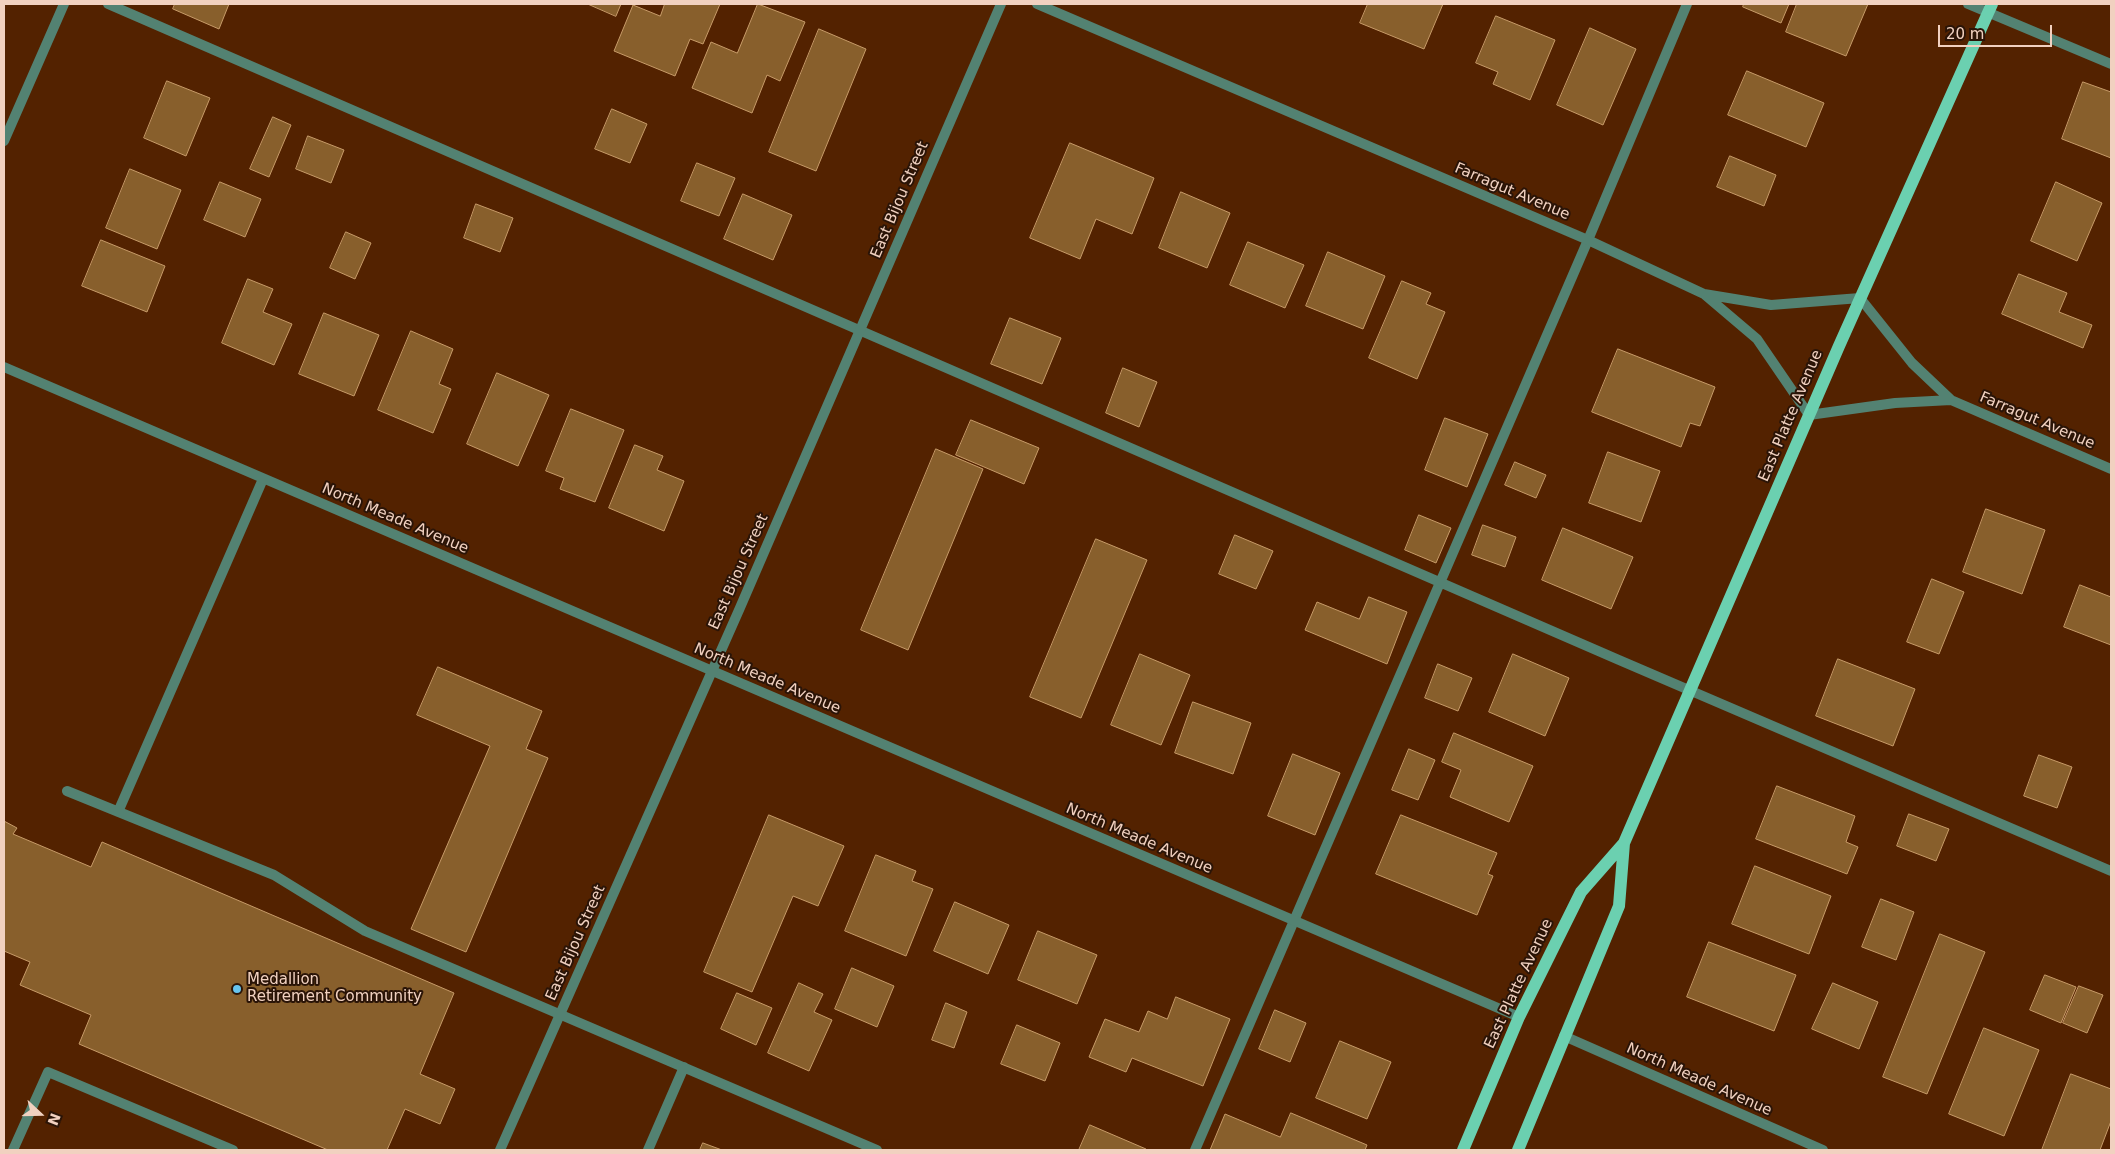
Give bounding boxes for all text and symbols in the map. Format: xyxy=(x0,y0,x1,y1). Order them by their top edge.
scale bar xyxy=(1940,15,2054,47)
text: 20 m xyxy=(1946,25,1984,43)
street label: East Bijou Street xyxy=(867,139,933,261)
street label: Farragut Avenue xyxy=(1452,160,1572,224)
street label: East Platte Avenue xyxy=(1755,348,1827,484)
street label: Farragut Avenue xyxy=(1977,389,2097,453)
street label: North Meade Avenue xyxy=(319,480,471,558)
street label: East Bijou Street xyxy=(705,511,773,633)
street label: North Meade Avenue xyxy=(691,640,843,718)
street label: North Meade Avenue xyxy=(1063,800,1215,878)
street label: East Bijou Street xyxy=(542,882,610,1004)
street label: East Platte Avenue xyxy=(1481,916,1557,1052)
place label: Medallion Retirement Community xyxy=(247,971,422,1006)
marker: Medallion Retirement Community xyxy=(231,983,243,995)
street label: North Meade Avenue xyxy=(1623,1040,1775,1120)
north arrow xyxy=(15,1089,65,1139)
text: N xyxy=(44,1111,64,1128)

